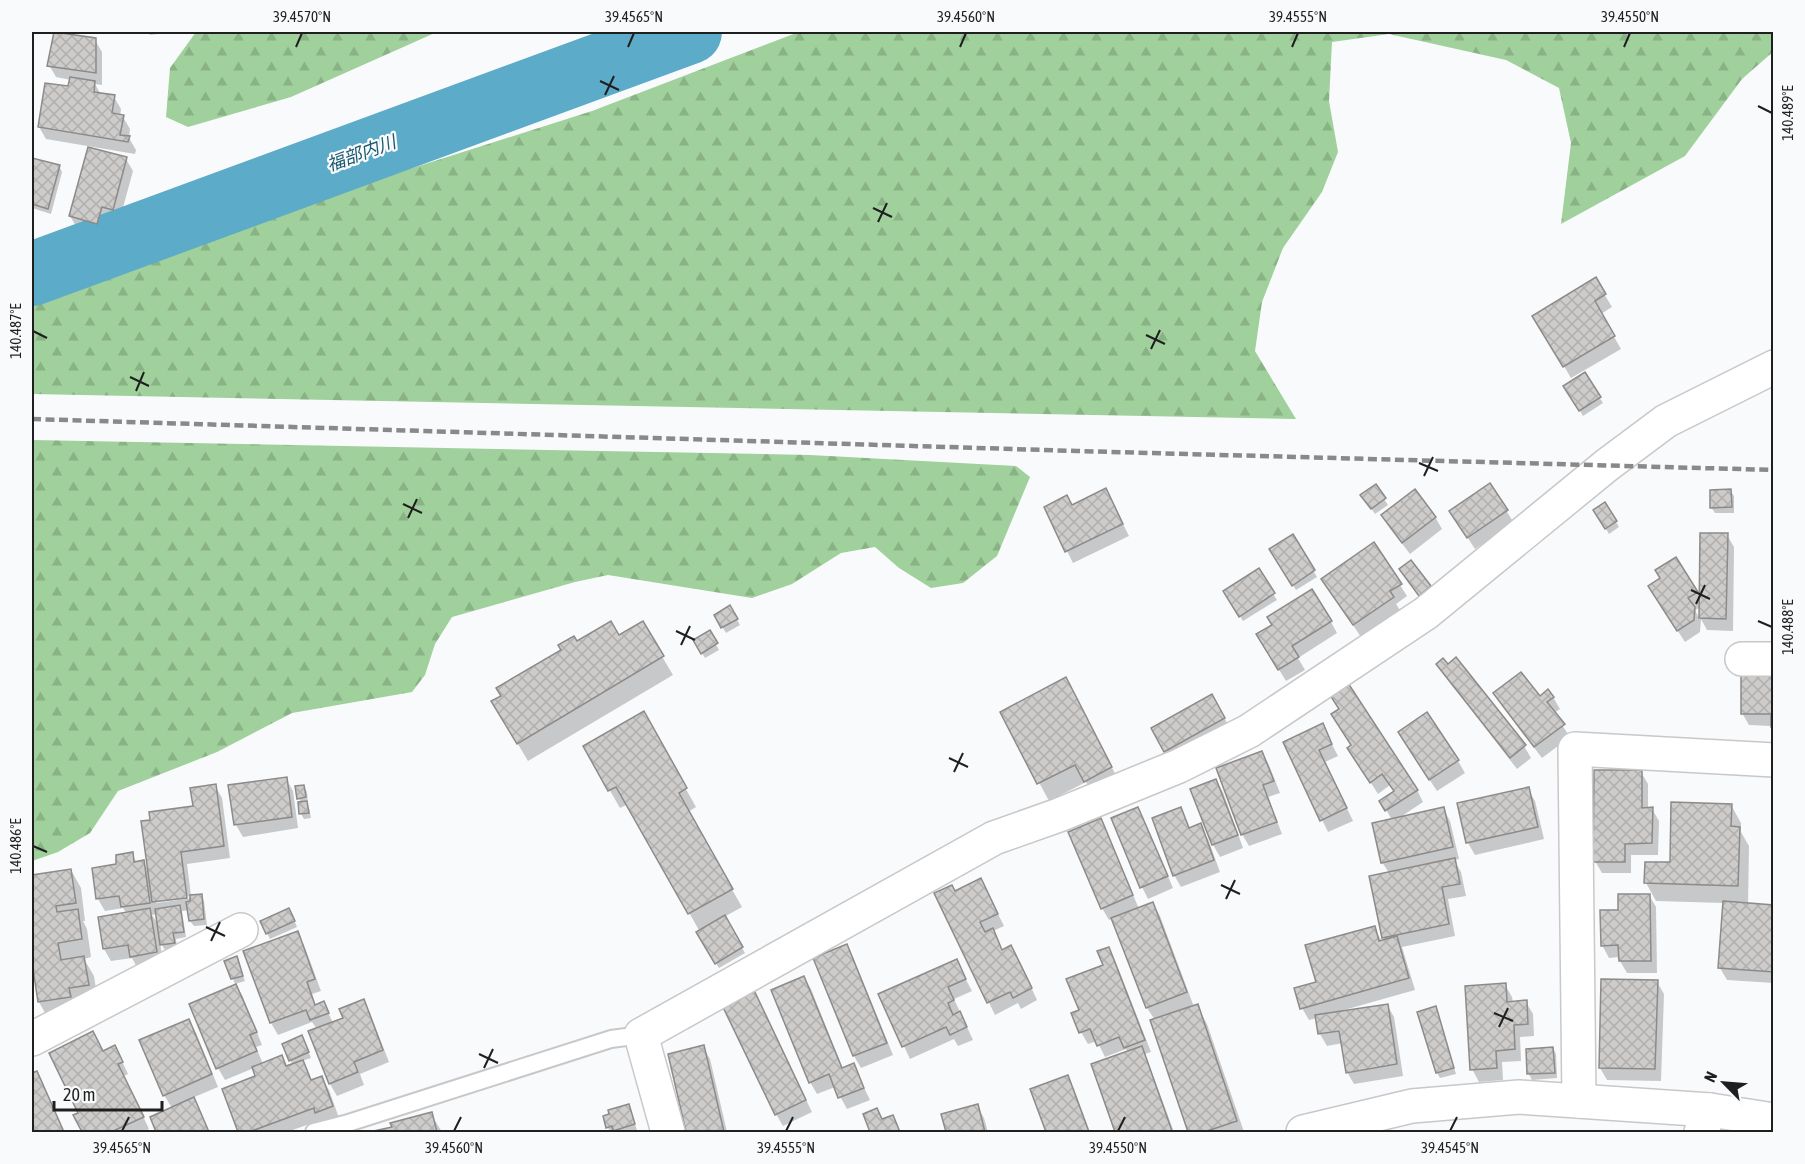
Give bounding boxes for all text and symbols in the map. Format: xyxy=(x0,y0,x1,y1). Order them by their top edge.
text: 39.4570°N xyxy=(273,8,331,25)
text: 39.4565°N xyxy=(605,8,663,25)
text: 39.4560°N xyxy=(937,8,995,25)
text: 39.4555°N xyxy=(1269,8,1327,25)
text: 39.4550°N xyxy=(1601,8,1659,25)
text: 140.489°E xyxy=(1779,85,1796,141)
water label: 福部内川 xyxy=(324,130,400,175)
text: 140.487°E xyxy=(7,303,24,359)
text: 140.488°E xyxy=(1779,599,1796,655)
text: 140.486°E xyxy=(7,818,24,874)
north arrow xyxy=(1694,1053,1754,1113)
text: N xyxy=(1700,1069,1721,1085)
scale bar xyxy=(54,1074,162,1112)
text: 20 m xyxy=(63,1084,95,1105)
text: 39.4565°N xyxy=(93,1139,151,1156)
text: 39.4560°N xyxy=(425,1139,483,1156)
text: 39.4555°N xyxy=(757,1139,815,1156)
text: 39.4550°N xyxy=(1089,1139,1147,1156)
text: 39.4545°N xyxy=(1421,1139,1479,1156)

